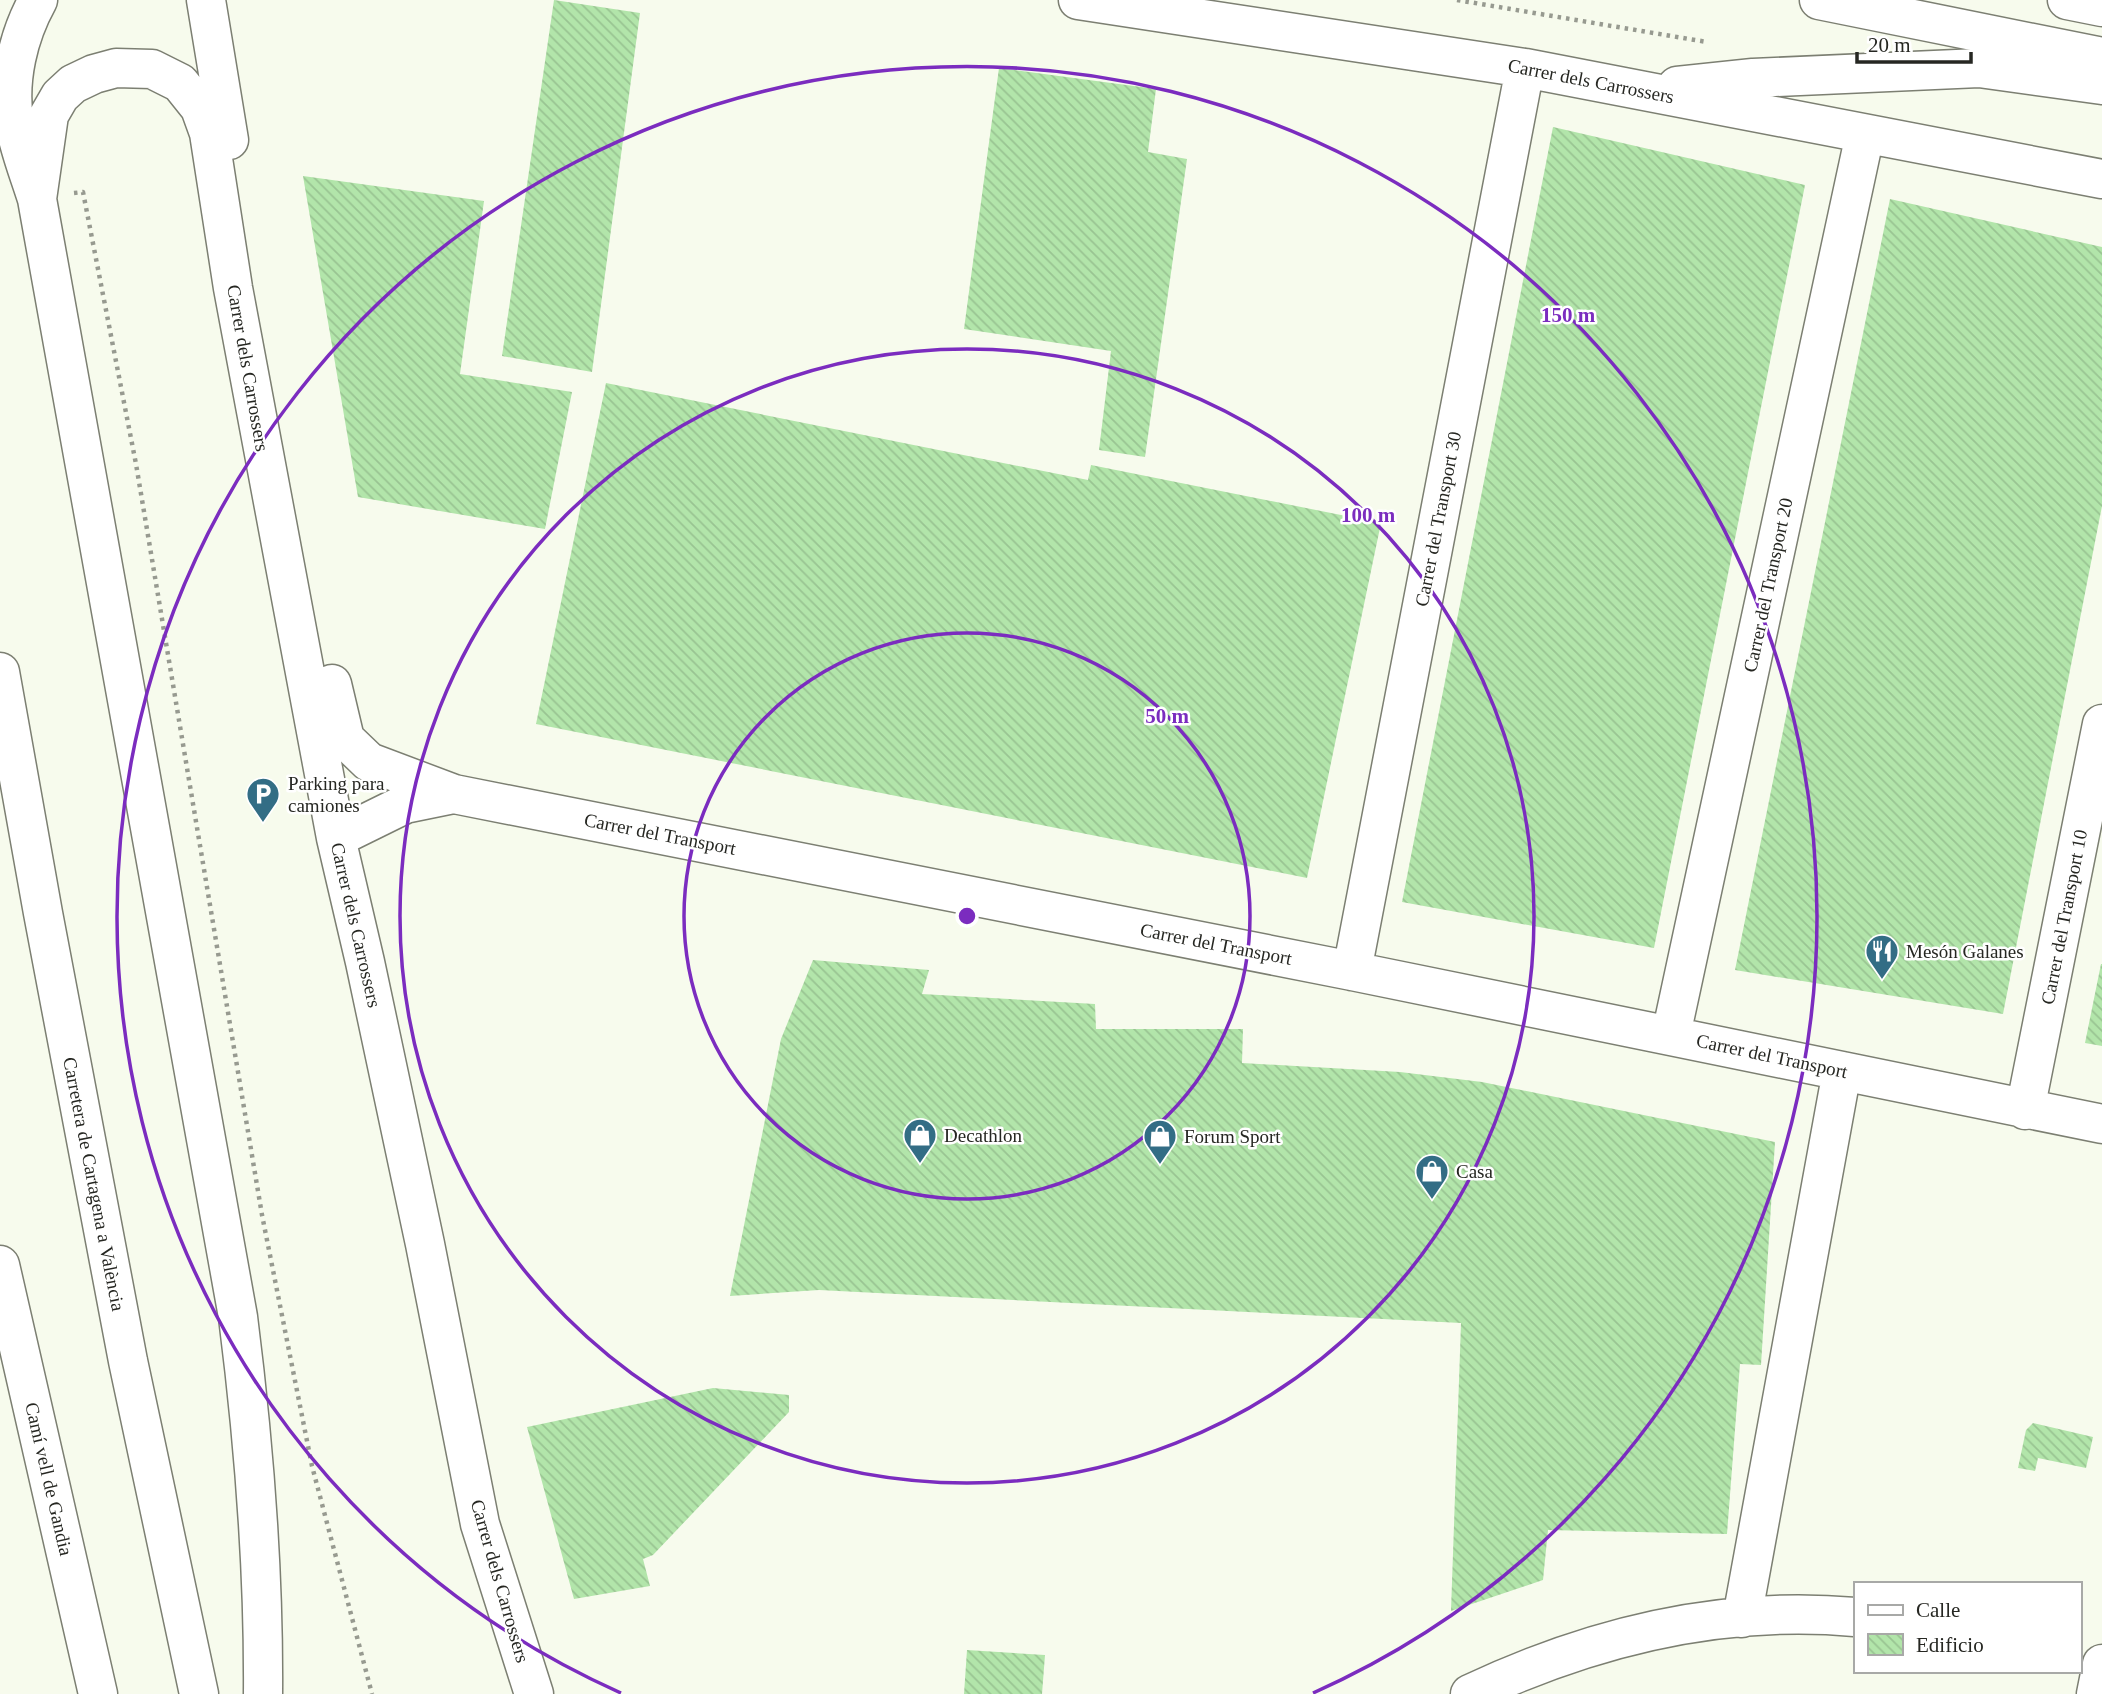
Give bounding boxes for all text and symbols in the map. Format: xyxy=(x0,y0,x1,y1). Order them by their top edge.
scale bar xyxy=(1857,21,1971,65)
text: 20 m xyxy=(1868,33,1911,57)
street label: Carrer dels Carrossers xyxy=(1506,55,1676,107)
street label: Carrer dels Carrossers xyxy=(223,283,273,453)
text: 150 m xyxy=(1541,303,1596,327)
street label: Carrer del Transport 30 xyxy=(1411,430,1465,608)
street label: Carrer del Transport 20 xyxy=(1739,496,1797,674)
text: 100 m xyxy=(1341,503,1396,527)
text: 50 m xyxy=(1145,704,1189,728)
place label: Parking para camiones xyxy=(288,773,385,816)
parking icon: Parking para camiones xyxy=(244,775,282,824)
street label: Carrer del Transport xyxy=(582,809,738,859)
street label: Carrer del Transport 10 xyxy=(2037,828,2091,1006)
street label: Carrer dels Carrossers xyxy=(327,840,385,1010)
centre of rings xyxy=(955,904,979,928)
street label: Carrer del Transport xyxy=(1138,919,1294,969)
restaurant icon: Mesón Galanes xyxy=(1863,932,1901,981)
place label: Mesón Galanes xyxy=(1906,941,2024,962)
street label: Carrer del Transport xyxy=(1694,1030,1850,1082)
street label: Carretera de Cartagena a València xyxy=(59,1055,129,1313)
shop icon: Decathlon xyxy=(901,1116,939,1165)
shop icon: Forum Sport xyxy=(1141,1117,1179,1166)
place label: Decathlon xyxy=(944,1125,1023,1146)
place label: Forum Sport xyxy=(1184,1126,1281,1147)
shop icon: Casa xyxy=(1413,1152,1451,1201)
place label: Casa xyxy=(1456,1161,1494,1182)
street label: Camí vell de Gandia xyxy=(21,1400,77,1558)
street label: Carrer dels Carrossers xyxy=(467,1497,533,1665)
legend xyxy=(1854,1582,2081,1673)
text: Calle xyxy=(1916,1598,1960,1622)
text: Edificio xyxy=(1916,1633,1984,1657)

